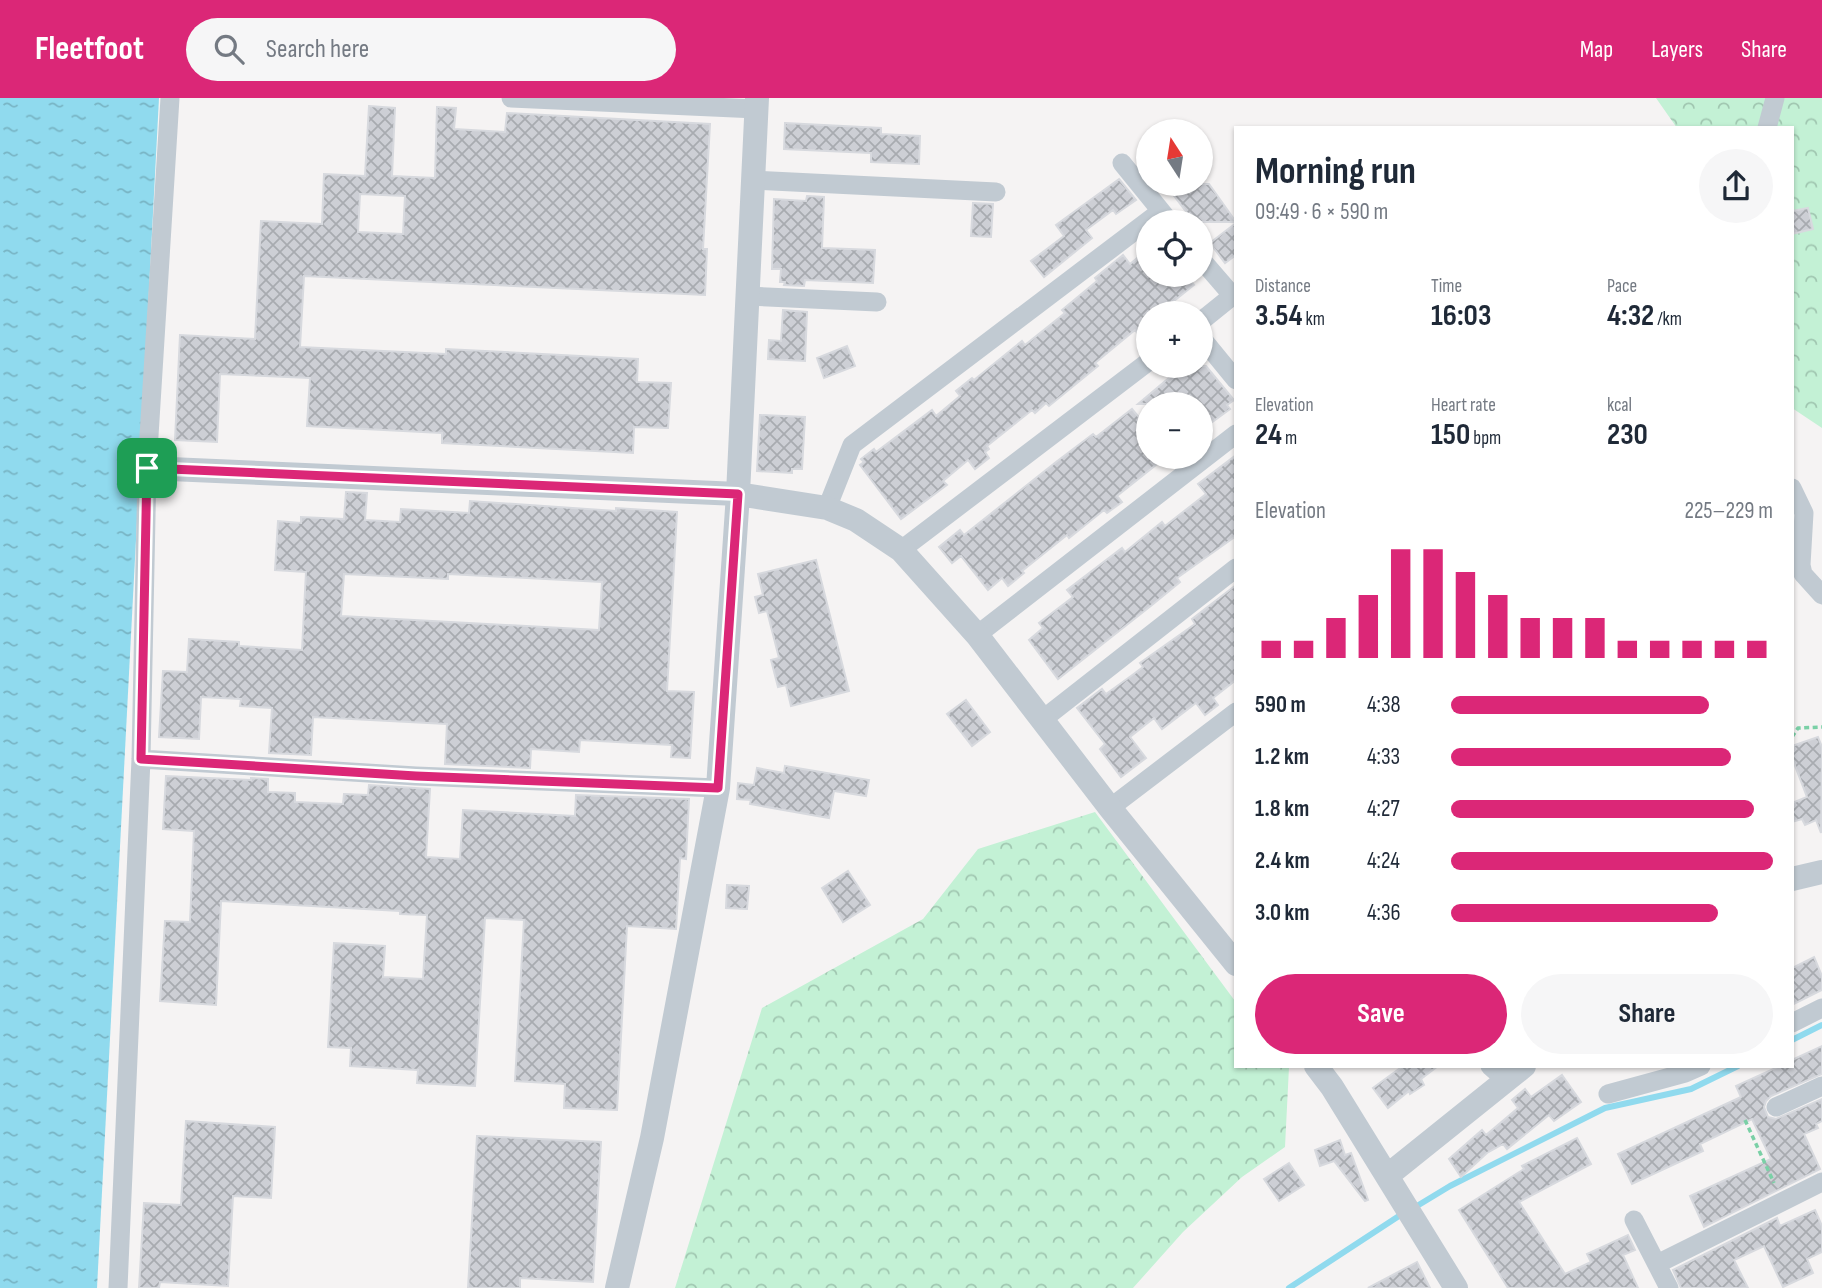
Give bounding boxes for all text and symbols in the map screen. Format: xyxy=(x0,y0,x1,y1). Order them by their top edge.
search box xyxy=(186,18,676,81)
text: Fleetfoot xyxy=(35,29,144,69)
icon: search xyxy=(210,30,248,68)
text: Search here xyxy=(266,34,369,65)
text: Map xyxy=(1580,35,1613,64)
text: Layers xyxy=(1651,35,1703,64)
text: Share xyxy=(1741,35,1787,64)
north arrow xyxy=(1136,119,1213,196)
map controls xyxy=(1136,119,1213,469)
text: Morning run xyxy=(1255,149,1416,194)
button: share xyxy=(1699,149,1773,223)
text: 09:49 · 6 × 590 m xyxy=(1255,198,1388,226)
button: locate xyxy=(1136,210,1213,287)
text: Distance xyxy=(1255,275,1311,298)
text: Time xyxy=(1431,275,1462,298)
text: Pace xyxy=(1607,275,1637,298)
text: 3.54 xyxy=(1255,298,1302,334)
text: 16:03 xyxy=(1431,298,1491,334)
text: 4:32 xyxy=(1607,298,1654,334)
button: + xyxy=(1136,301,1213,378)
text: km xyxy=(1302,308,1325,331)
text: /km xyxy=(1654,308,1682,331)
button: − xyxy=(1136,392,1213,469)
text: Elevation xyxy=(1255,394,1314,417)
text: Heart rate xyxy=(1431,394,1496,417)
text: kcal xyxy=(1607,394,1632,417)
text: 24 xyxy=(1255,417,1282,453)
text: 150 xyxy=(1431,417,1470,453)
text: 230 xyxy=(1607,417,1648,453)
text: m xyxy=(1282,427,1297,450)
text: bpm xyxy=(1470,427,1501,450)
pin xyxy=(117,438,177,498)
icon: arrive xyxy=(128,449,166,487)
text: Elevation xyxy=(1255,497,1326,525)
text: 225–229 m xyxy=(1684,497,1773,525)
text: 590 m xyxy=(1255,691,1306,719)
text: 4:38 xyxy=(1367,691,1401,719)
text: 1.2 km xyxy=(1255,743,1309,771)
text: 4:33 xyxy=(1367,743,1400,771)
text: 1.8 km xyxy=(1255,795,1309,823)
text: 4:27 xyxy=(1367,795,1400,823)
text: 2.4 km xyxy=(1255,847,1310,875)
text: 4:24 xyxy=(1367,847,1400,875)
text: 3.0 km xyxy=(1255,899,1310,927)
text: 4:36 xyxy=(1367,899,1401,927)
button: Save xyxy=(1255,974,1507,1054)
button: Share xyxy=(1521,974,1773,1054)

